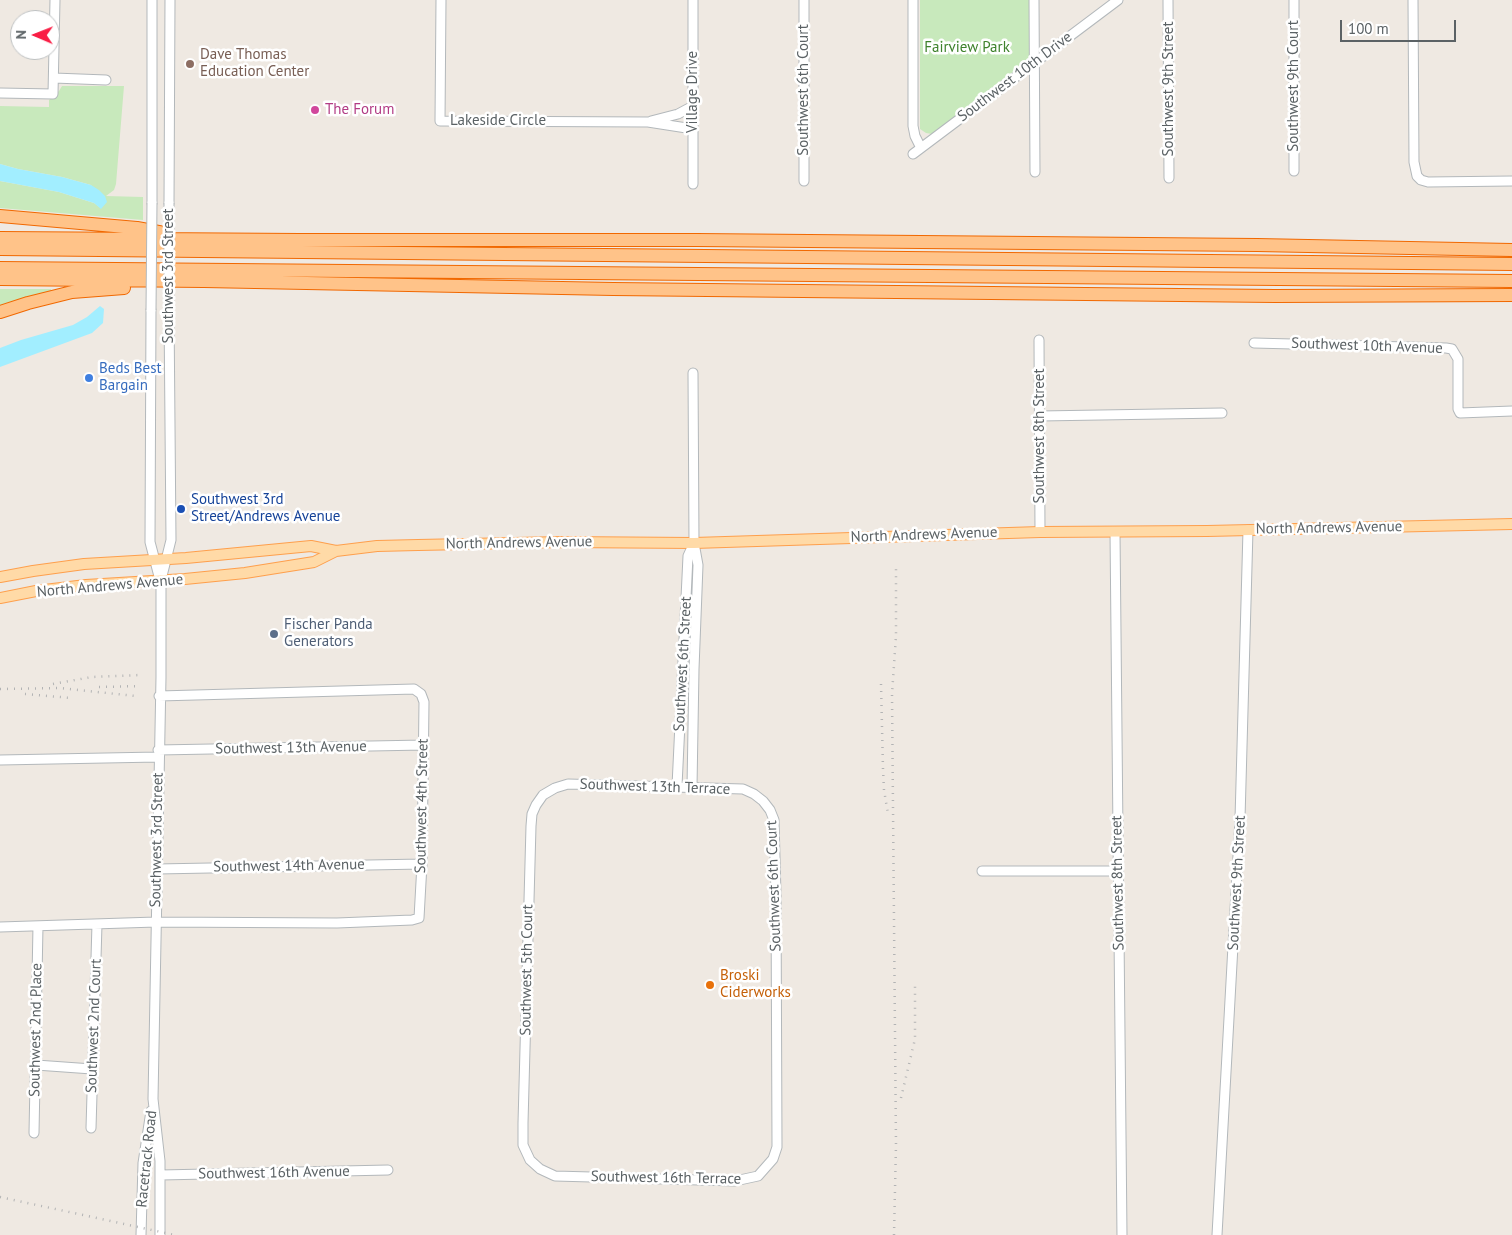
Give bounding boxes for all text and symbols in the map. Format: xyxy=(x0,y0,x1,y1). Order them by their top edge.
north arrow xyxy=(10,10,60,60)
scale bar xyxy=(1342,10,1458,42)
text: 100 m xyxy=(1348,19,1389,38)
street label: Southwest 9th Court xyxy=(1285,20,1303,152)
street label: Southwest 9th Street xyxy=(1160,21,1178,157)
street label: Southwest 6th Court xyxy=(795,24,813,156)
street label: Southwest 10th Drive xyxy=(954,28,1076,126)
text: N xyxy=(12,30,30,40)
park label: Fairview Park xyxy=(924,39,1010,57)
place label: Dave Thomas Education Center xyxy=(200,46,309,81)
street label: Village Drive xyxy=(684,51,702,133)
marker: Dave Thomas Education Center xyxy=(184,58,196,70)
place label: The Forum xyxy=(325,101,394,119)
marker: The Forum xyxy=(309,104,321,116)
street label: Lakeside Circle xyxy=(450,112,546,130)
street label: Southwest 3rd Street xyxy=(160,209,178,343)
street label: Southwest 10th Avenue xyxy=(1291,334,1443,358)
place label: Beds Best Bargain xyxy=(99,360,162,395)
street label: Southwest 8th Street xyxy=(1031,368,1049,504)
marker: Beds Best Bargain xyxy=(83,372,95,384)
place label: Southwest 3rd Street/Andrews Avenue xyxy=(191,491,340,526)
marker: Southwest 3rd Street/Andrews Avenue xyxy=(175,503,187,515)
street label: North Andrews Avenue xyxy=(1255,518,1403,538)
street label: North Andrews Avenue xyxy=(850,523,998,547)
street label: North Andrews Avenue xyxy=(445,533,593,553)
street label: North Andrews Avenue xyxy=(36,571,184,601)
street label: Southwest 6th Street xyxy=(670,596,696,732)
place label: Fischer Panda Generators xyxy=(284,616,373,651)
marker: Fischer Panda Generators xyxy=(268,628,280,640)
street label: Southwest 13th Avenue xyxy=(215,738,367,758)
street label: Southwest 4th Street xyxy=(412,738,432,874)
street label: Southwest 3rd Street xyxy=(147,772,167,908)
street label: Southwest 13th Terrace xyxy=(579,775,731,799)
street label: Southwest 8th Street xyxy=(1108,815,1128,951)
street label: Southwest 9th Street xyxy=(1224,815,1250,951)
street label: Southwest 6th Court xyxy=(763,820,785,952)
street label: Southwest 14th Avenue xyxy=(213,856,365,876)
street label: Southwest 5th Court xyxy=(517,904,537,1036)
street label: Southwest 2nd Court xyxy=(83,958,105,1094)
street label: Southwest 2nd Place xyxy=(26,963,46,1097)
place label: Broski Ciderworks xyxy=(720,967,791,1002)
marker: Broski Ciderworks xyxy=(704,979,716,991)
street label: Racetrack Road xyxy=(133,1110,161,1208)
street label: Southwest 16th Avenue xyxy=(198,1163,350,1183)
street label: Southwest 16th Terrace xyxy=(591,1168,741,1188)

